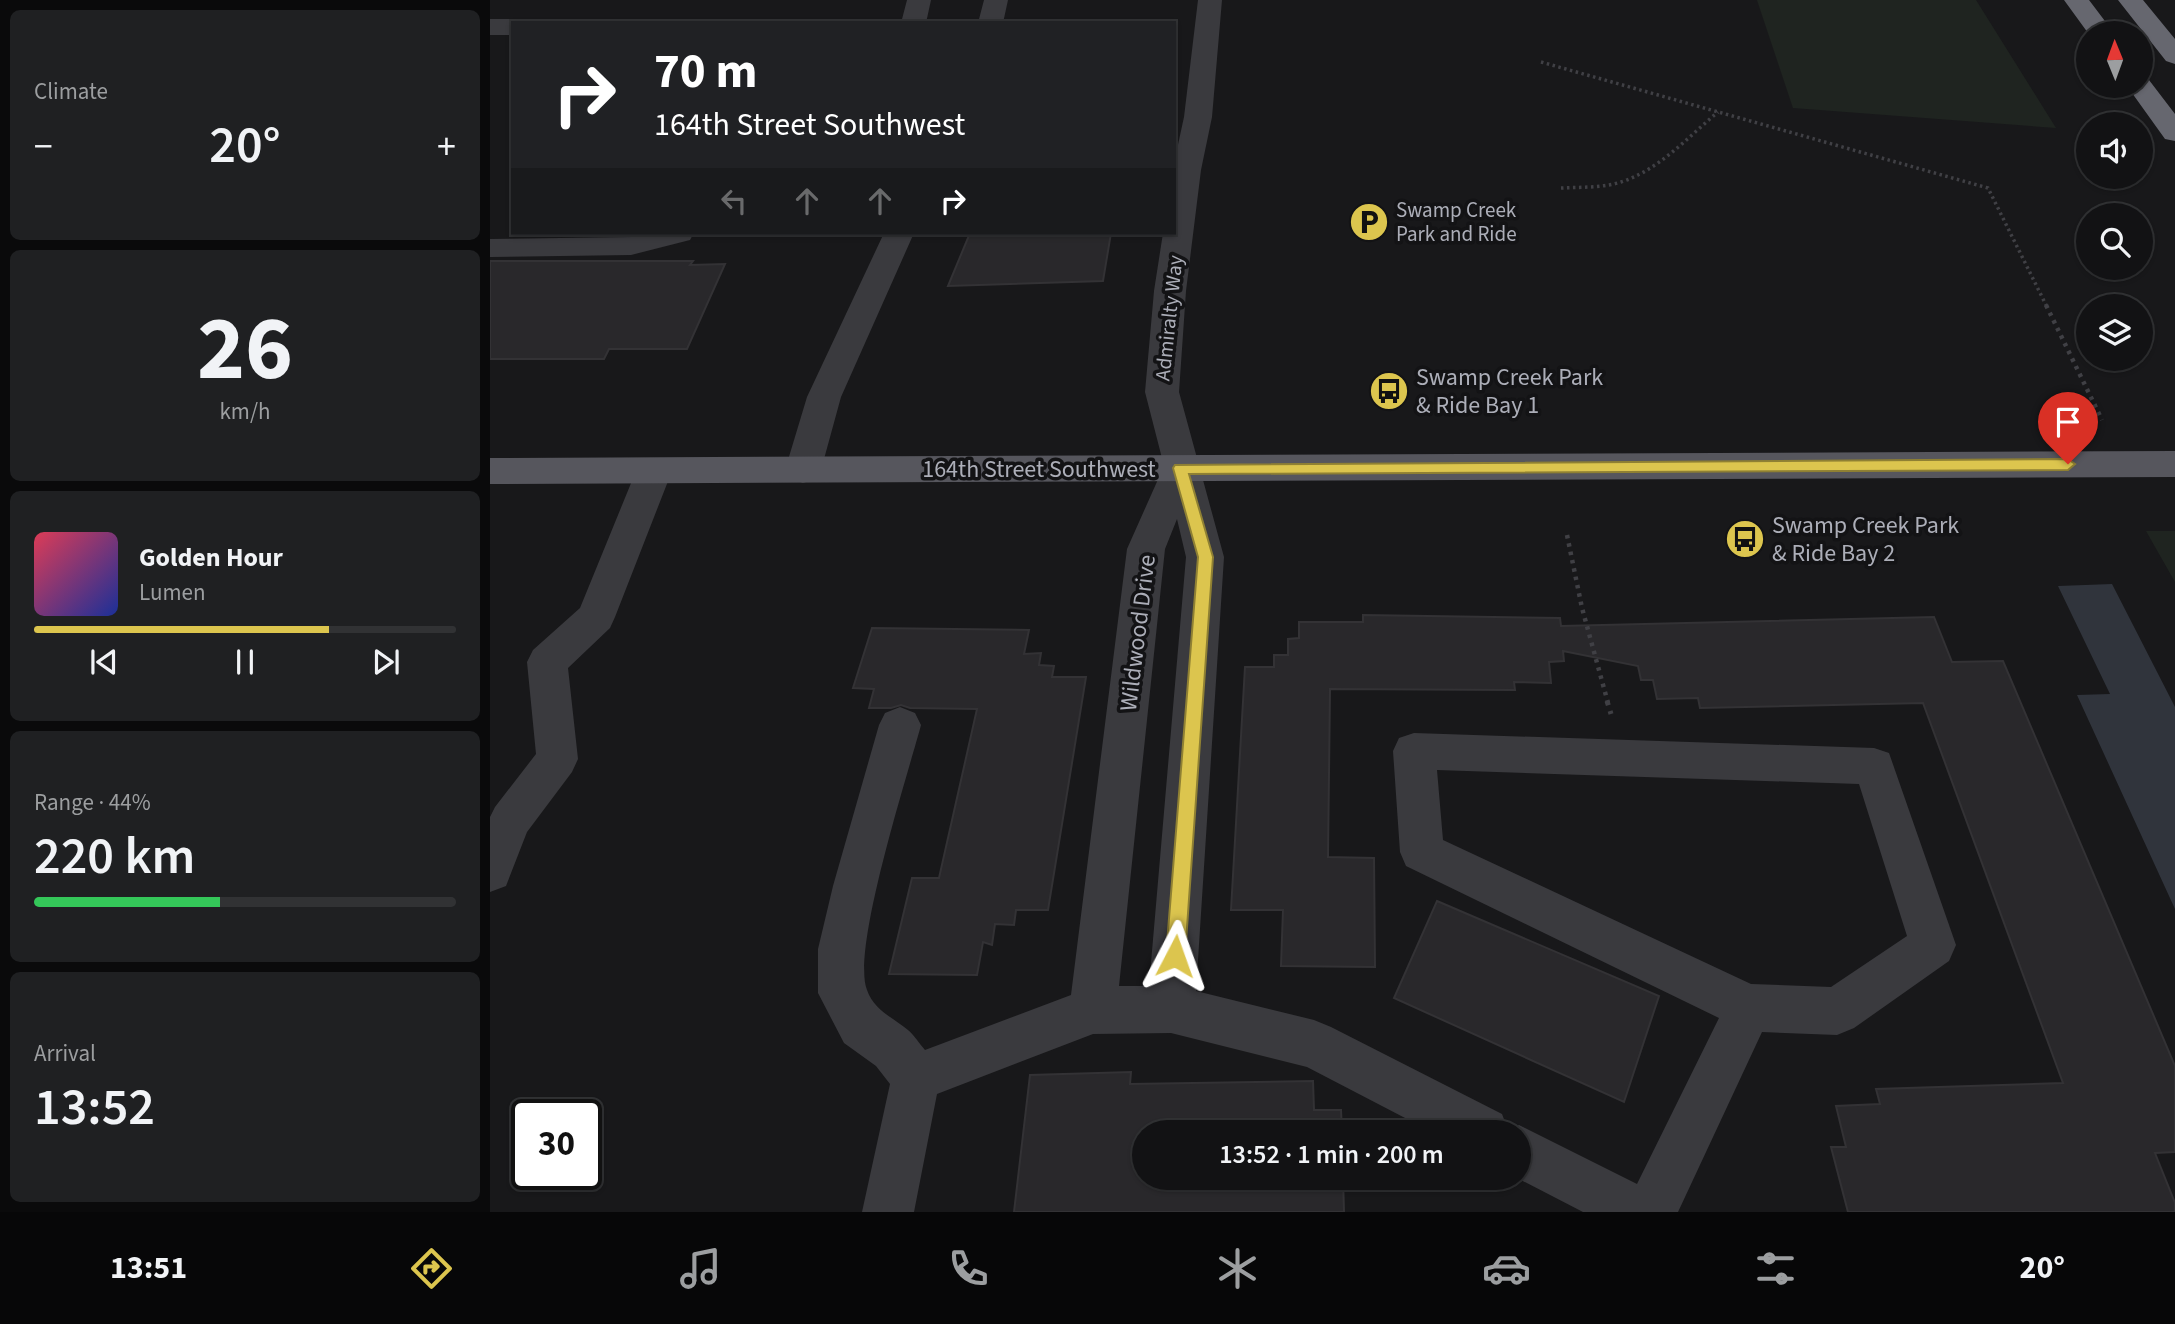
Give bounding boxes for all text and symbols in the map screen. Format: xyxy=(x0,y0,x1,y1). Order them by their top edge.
north arrow xyxy=(2076,21,2152,98)
map controls xyxy=(2076,21,2153,371)
text: 70 m xyxy=(654,37,758,107)
icon: right xyxy=(539,49,630,140)
text: Climate xyxy=(34,75,108,108)
text: 164th Street Southwest xyxy=(654,102,965,148)
text: 20° xyxy=(209,109,281,183)
button: sound xyxy=(2076,112,2153,189)
text: − xyxy=(34,120,53,174)
text: + xyxy=(437,120,456,174)
icon: left xyxy=(715,182,753,220)
icon: ahead xyxy=(788,182,826,220)
icon: ahead xyxy=(861,182,899,220)
icon: right xyxy=(934,182,972,220)
place label: Swamp Creek Park and Ride xyxy=(1396,195,1517,249)
parking icon: Swamp Creek Park and Ride xyxy=(1348,201,1390,243)
button: search xyxy=(2076,203,2153,280)
street label: Admiralty Way xyxy=(1147,254,1191,382)
text: 26 xyxy=(197,285,293,414)
button: layers xyxy=(2076,294,2153,371)
place label: Swamp Creek Park & Ride Bay 1 xyxy=(1416,360,1603,423)
bus stop icon: Swamp Creek Park & Ride Bay 1 xyxy=(1368,370,1410,412)
pin xyxy=(2038,392,2098,464)
text: km/h xyxy=(219,395,271,428)
icon: arrive xyxy=(2049,403,2087,441)
street label: 164th Street Southwest xyxy=(922,452,1156,487)
place label: Swamp Creek Park & Ride Bay 2 xyxy=(1772,508,1959,571)
bus stop icon: Swamp Creek Park & Ride Bay 2 xyxy=(1724,518,1766,560)
text: Golden Hour xyxy=(139,539,283,576)
street label: Wildwood Drive xyxy=(1111,553,1165,713)
text: Lumen xyxy=(139,576,206,609)
icon: previous xyxy=(85,643,123,681)
icon: pause xyxy=(226,643,264,681)
icon: next xyxy=(367,643,405,681)
text: Range · 44% xyxy=(34,786,151,819)
text: 220 km xyxy=(34,820,195,894)
position arrow xyxy=(1138,919,1212,993)
text: Arrival xyxy=(34,1037,96,1070)
text: 13:52 xyxy=(34,1071,155,1145)
speed limit sign: 30 xyxy=(511,1099,602,1190)
text: 13:52 · 1 min · 200 m xyxy=(1219,1136,1444,1173)
icon: directions xyxy=(407,1244,456,1293)
icon: music xyxy=(676,1244,725,1293)
icon: phone xyxy=(944,1244,993,1293)
icon: climate xyxy=(1213,1244,1262,1293)
icon: car xyxy=(1482,1244,1531,1293)
icon: filters xyxy=(1751,1244,1800,1293)
text: 13:51 xyxy=(110,1245,187,1291)
text: 20° xyxy=(2020,1245,2065,1291)

